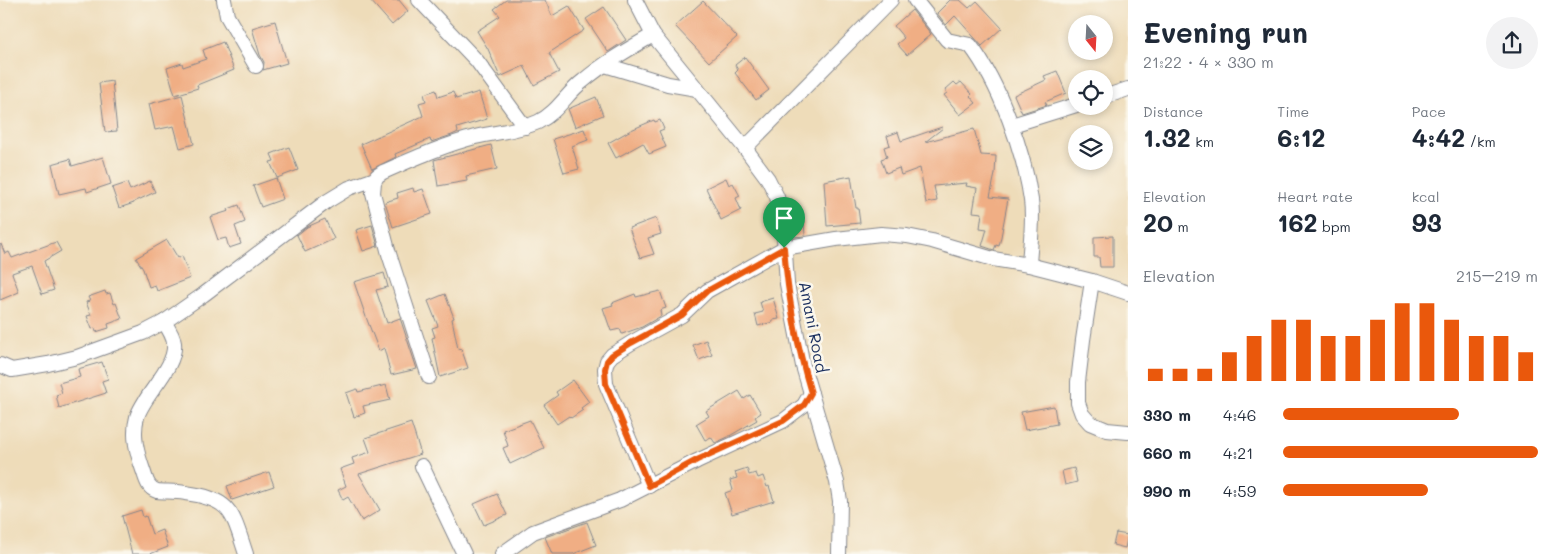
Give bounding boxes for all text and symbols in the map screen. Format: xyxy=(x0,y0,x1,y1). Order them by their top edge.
text: Evening run xyxy=(1143,14,1308,50)
north arrow xyxy=(1068,15,1112,60)
map controls xyxy=(1068,15,1113,170)
button: share xyxy=(1486,17,1538,69)
text: 21:22 · 4 × 330 m xyxy=(1143,51,1274,72)
button: locate xyxy=(1068,70,1113,115)
text: Distance xyxy=(1143,102,1203,121)
text: Time xyxy=(1277,102,1309,121)
text: Pace xyxy=(1412,102,1446,121)
text: 1.32 xyxy=(1143,121,1191,153)
text: 6:12 xyxy=(1277,121,1325,153)
text: 4:42 xyxy=(1412,121,1465,153)
button: layers xyxy=(1068,125,1113,170)
text: km xyxy=(1191,132,1214,151)
text: /km xyxy=(1465,132,1496,151)
text: Elevation xyxy=(1143,187,1206,206)
text: Heart rate xyxy=(1277,187,1353,206)
text: kcal xyxy=(1412,187,1440,206)
pin xyxy=(763,197,805,248)
icon: arrive xyxy=(770,204,798,232)
text: 20 xyxy=(1143,206,1173,238)
text: 162 xyxy=(1277,206,1318,238)
text: 93 xyxy=(1412,206,1442,238)
text: m xyxy=(1173,217,1189,236)
text: bpm xyxy=(1318,217,1351,236)
text: Elevation xyxy=(1143,265,1215,286)
text: 215–219 m xyxy=(1456,265,1538,286)
street label: Amani Road xyxy=(795,280,833,374)
text: 330 m xyxy=(1143,404,1191,425)
text: 4:46 xyxy=(1223,404,1256,425)
text: 660 m xyxy=(1143,442,1191,463)
text: 4:21 xyxy=(1223,442,1253,463)
text: 990 m xyxy=(1143,480,1191,501)
text: 4:59 xyxy=(1223,480,1256,501)

